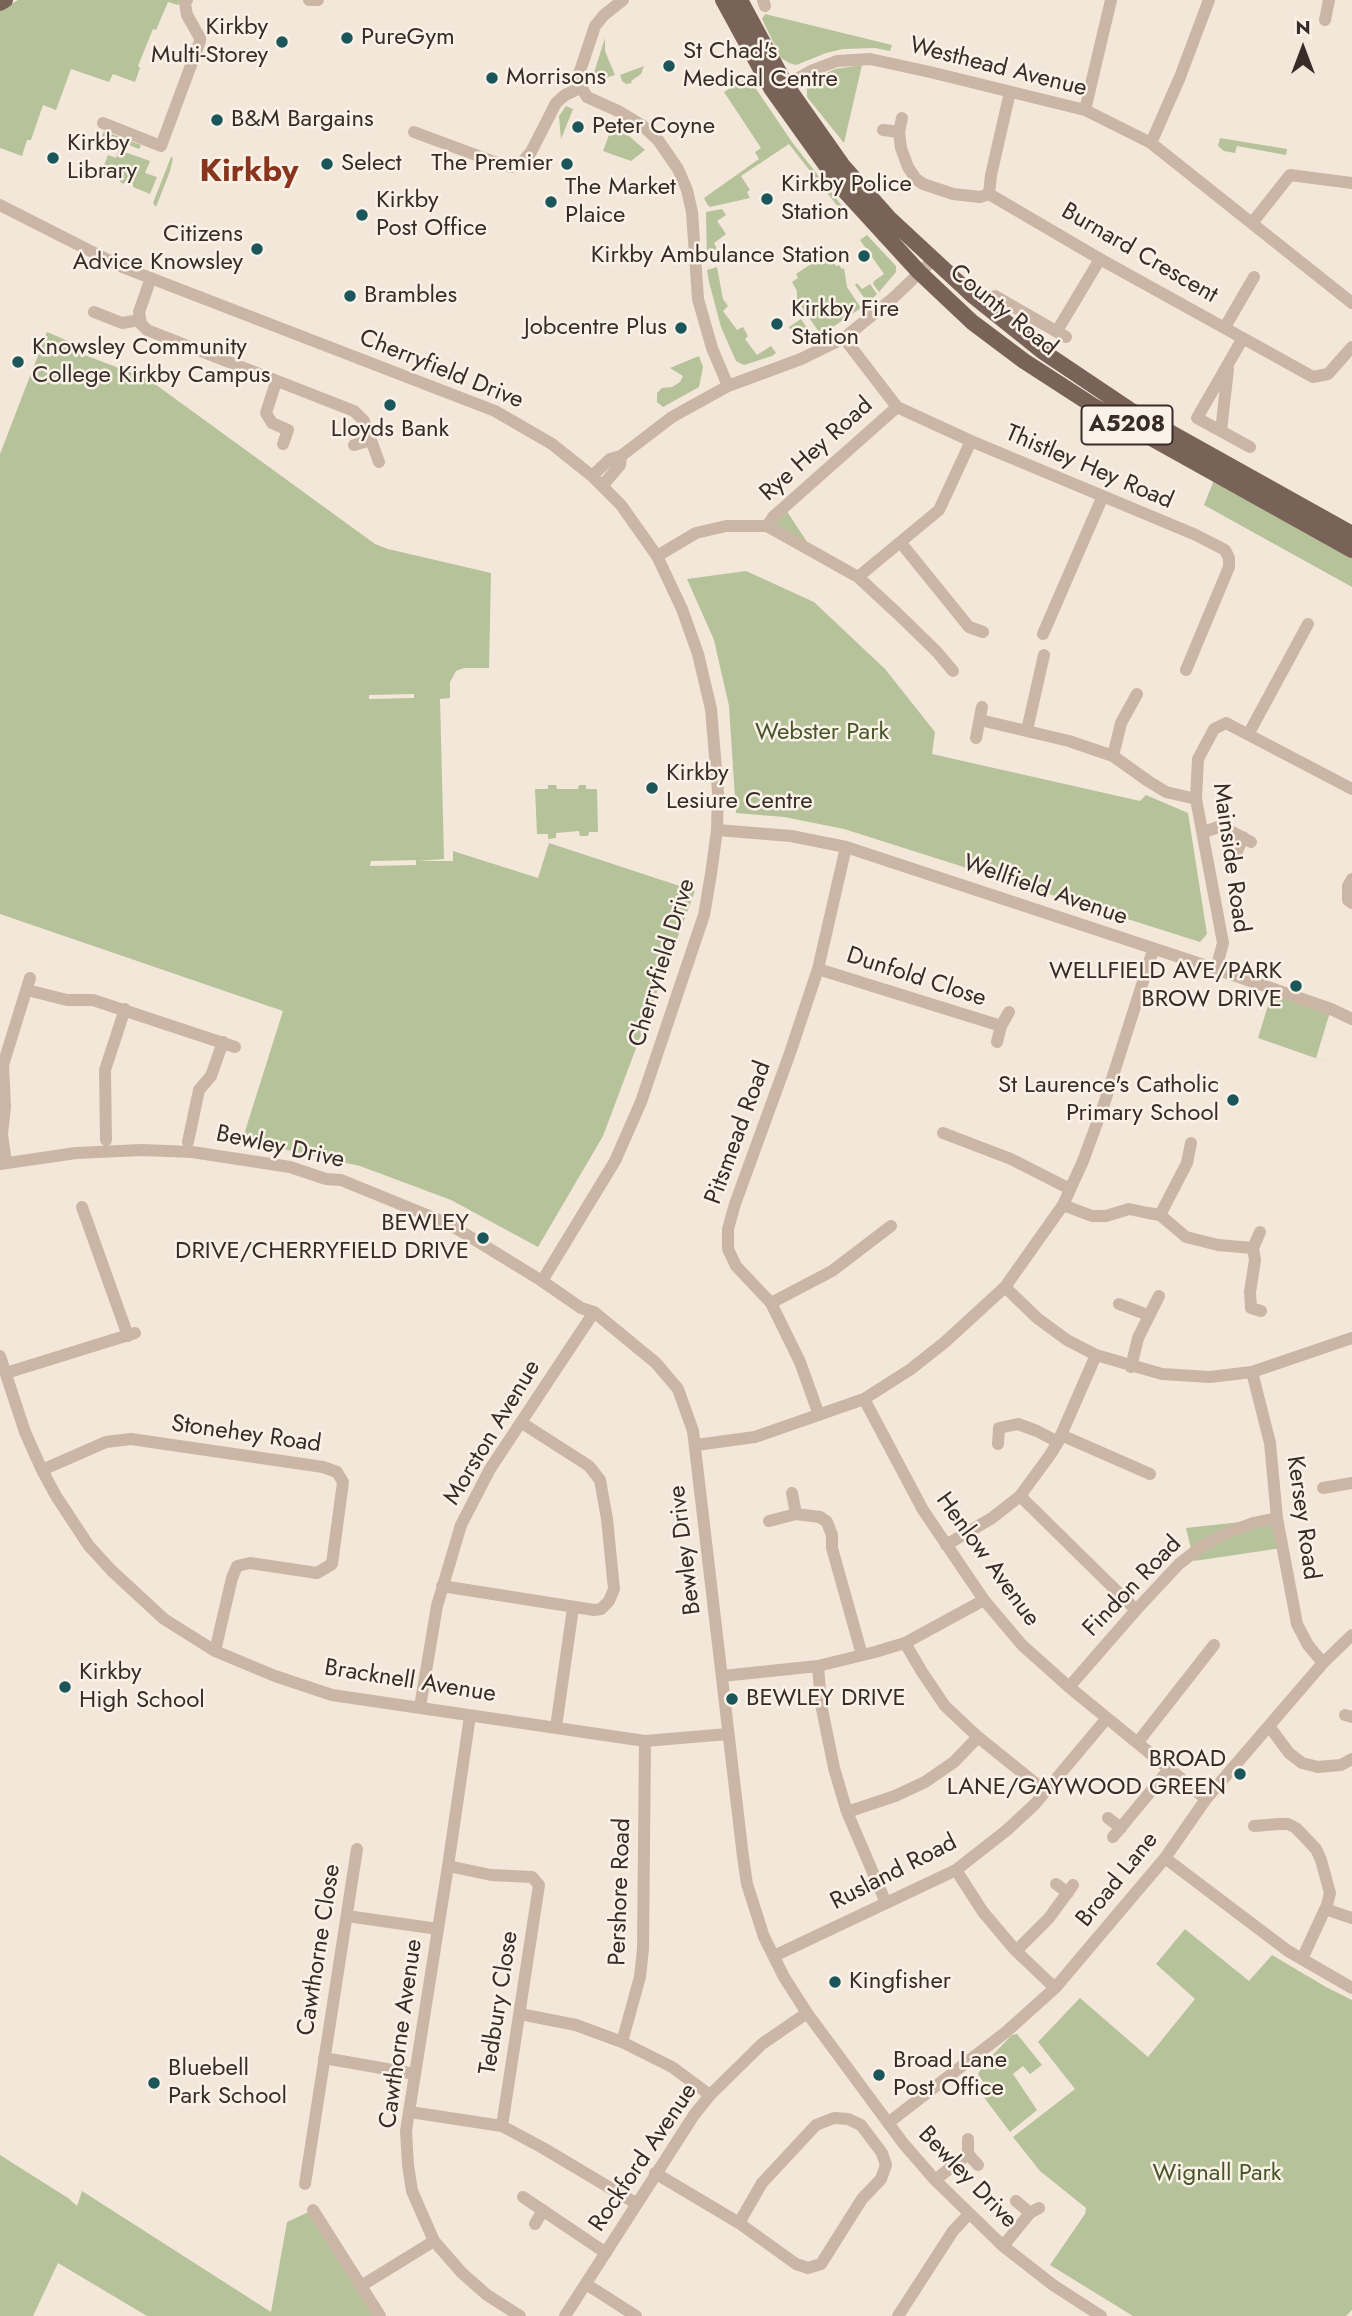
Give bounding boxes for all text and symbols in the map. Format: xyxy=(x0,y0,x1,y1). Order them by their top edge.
place label: Kirkby Multi-Storey xyxy=(151,14,268,70)
north arrow xyxy=(1268,14,1338,84)
text: N xyxy=(1295,14,1311,41)
place label: PureGym xyxy=(361,24,455,52)
marker: PureGym xyxy=(339,30,355,46)
street label: Westhead Avenue xyxy=(906,32,1090,104)
marker: Kirkby Multi-Storey xyxy=(274,34,290,50)
place label: St Chad's Medical Centre xyxy=(683,38,838,94)
marker: St Chad's Medical Centre xyxy=(661,58,677,74)
place label: Morrisons xyxy=(506,64,606,92)
marker: Morrisons xyxy=(484,70,500,86)
place label: B&M Bargains xyxy=(231,106,374,134)
marker: B&M Bargains xyxy=(209,112,225,128)
place label: Peter Coyne xyxy=(592,113,715,141)
marker: Peter Coyne xyxy=(570,119,586,135)
place label: Kirkby Library xyxy=(67,130,137,186)
marker: Kirkby Library xyxy=(45,150,61,166)
place label: Select xyxy=(341,150,402,178)
place label: The Premier xyxy=(431,150,553,178)
district label: Kirkby xyxy=(200,154,298,192)
marker: Select xyxy=(319,156,335,172)
marker: The Premier xyxy=(559,156,575,172)
place label: Kirkby Police Station xyxy=(781,171,912,227)
place label: The Market Plaice xyxy=(565,174,676,230)
place label: Kirkby Post Office xyxy=(376,187,487,243)
marker: Kirkby Police Station xyxy=(759,191,775,207)
marker: The Market Plaice xyxy=(543,194,559,210)
street label: Burnard Crescent xyxy=(1056,198,1222,310)
marker: Kirkby Post Office xyxy=(354,207,370,223)
place label: Citizens Advice Knowsley xyxy=(73,221,243,277)
marker: Citizens Advice Knowsley xyxy=(249,241,265,257)
place label: Kirkby Ambulance Station xyxy=(591,242,850,270)
marker: Kirkby Ambulance Station xyxy=(856,248,872,264)
street label: County Road xyxy=(943,259,1063,363)
place label: Brambles xyxy=(364,282,457,310)
marker: Brambles xyxy=(342,288,358,304)
place label: Kirkby Fire Station xyxy=(791,296,899,352)
place label: Jobcentre Plus xyxy=(524,314,667,342)
marker: Kirkby Fire Station xyxy=(769,316,785,332)
marker: Jobcentre Plus xyxy=(673,320,689,336)
street label: Cherryfield Drive xyxy=(355,324,527,416)
place label: Knowsley Community College Kirkby Campus xyxy=(32,334,271,390)
marker: Knowsley Community College Kirkby Campus xyxy=(10,354,26,370)
street label: Rye Hey Road xyxy=(755,392,879,508)
marker: Lloyds Bank xyxy=(382,397,398,413)
road number: A5208 xyxy=(1082,406,1172,444)
place label: Lloyds Bank xyxy=(331,416,449,444)
street label: Thistley Hey Road xyxy=(1001,420,1177,516)
park label: Webster Park xyxy=(755,719,889,747)
place label: Kirkby Lesiure Centre xyxy=(666,760,812,816)
marker: Kirkby Lesiure Centre xyxy=(644,780,660,796)
street label: Mainside Road xyxy=(1205,781,1255,935)
street label: Wellfield Avenue xyxy=(959,849,1131,933)
street label: Cherryfield Drive xyxy=(624,875,702,1051)
street label: Dunfold Close xyxy=(843,942,989,1014)
place label: WELLFIELD AVE/PARK BROW DRIVE xyxy=(1049,958,1282,1014)
marker: WELLFIELD AVE/PARK BROW DRIVE xyxy=(1288,978,1304,994)
street label: Pitsmead Road xyxy=(700,1058,778,1208)
place label: St Laurence's Catholic Primary School xyxy=(998,1072,1219,1128)
marker: St Laurence's Catholic Primary School xyxy=(1225,1092,1241,1108)
street label: Bewley Drive xyxy=(213,1120,347,1176)
place label: BEWLEY DRIVE/CHERRYFIELD DRIVE xyxy=(175,1210,469,1266)
marker: BEWLEY DRIVE/CHERRYFIELD DRIVE xyxy=(475,1230,491,1246)
street label: Morston Avenue xyxy=(438,1355,548,1511)
street label: Stonehey Road xyxy=(169,1410,323,1460)
street label: Kersey Road xyxy=(1279,1454,1325,1582)
street label: Bewley Drive xyxy=(664,1484,708,1616)
street label: Henlow Avenue xyxy=(929,1487,1045,1633)
street label: Findon Road xyxy=(1078,1531,1188,1643)
street label: Bracknell Avenue xyxy=(322,1654,498,1710)
place label: Kirkby High School xyxy=(79,1659,205,1715)
marker: Kirkby High School xyxy=(57,1679,73,1695)
place label: BEWLEY DRIVE xyxy=(746,1685,906,1713)
marker: BEWLEY DRIVE xyxy=(724,1691,740,1707)
place label: BROAD LANE/GAYWOOD GREEN xyxy=(947,1746,1226,1802)
marker: BROAD LANE/GAYWOOD GREEN xyxy=(1232,1766,1248,1782)
street label: Pershore Road xyxy=(604,1818,638,1966)
street label: Broad Lane xyxy=(1071,1827,1165,1933)
street label: Rusland Road xyxy=(826,1829,962,1917)
street label: Cawthorne Close xyxy=(292,1862,348,2038)
street label: Tedbury Close xyxy=(474,1929,526,2077)
street label: Cawthorne Avenue xyxy=(374,1938,430,2130)
place label: Kingfisher xyxy=(849,1968,951,1996)
marker: Kingfisher xyxy=(827,1974,843,1990)
place label: Broad Lane Post Office xyxy=(893,2047,1007,2103)
place label: Bluebell Park School xyxy=(168,2055,287,2111)
marker: Broad Lane Post Office xyxy=(871,2067,887,2083)
marker: Bluebell Park School xyxy=(146,2075,162,2091)
street label: Rockford Avenue xyxy=(584,2078,704,2238)
street label: Bewley Drive xyxy=(911,2121,1023,2235)
park label: Wignall Park xyxy=(1153,2160,1281,2188)

